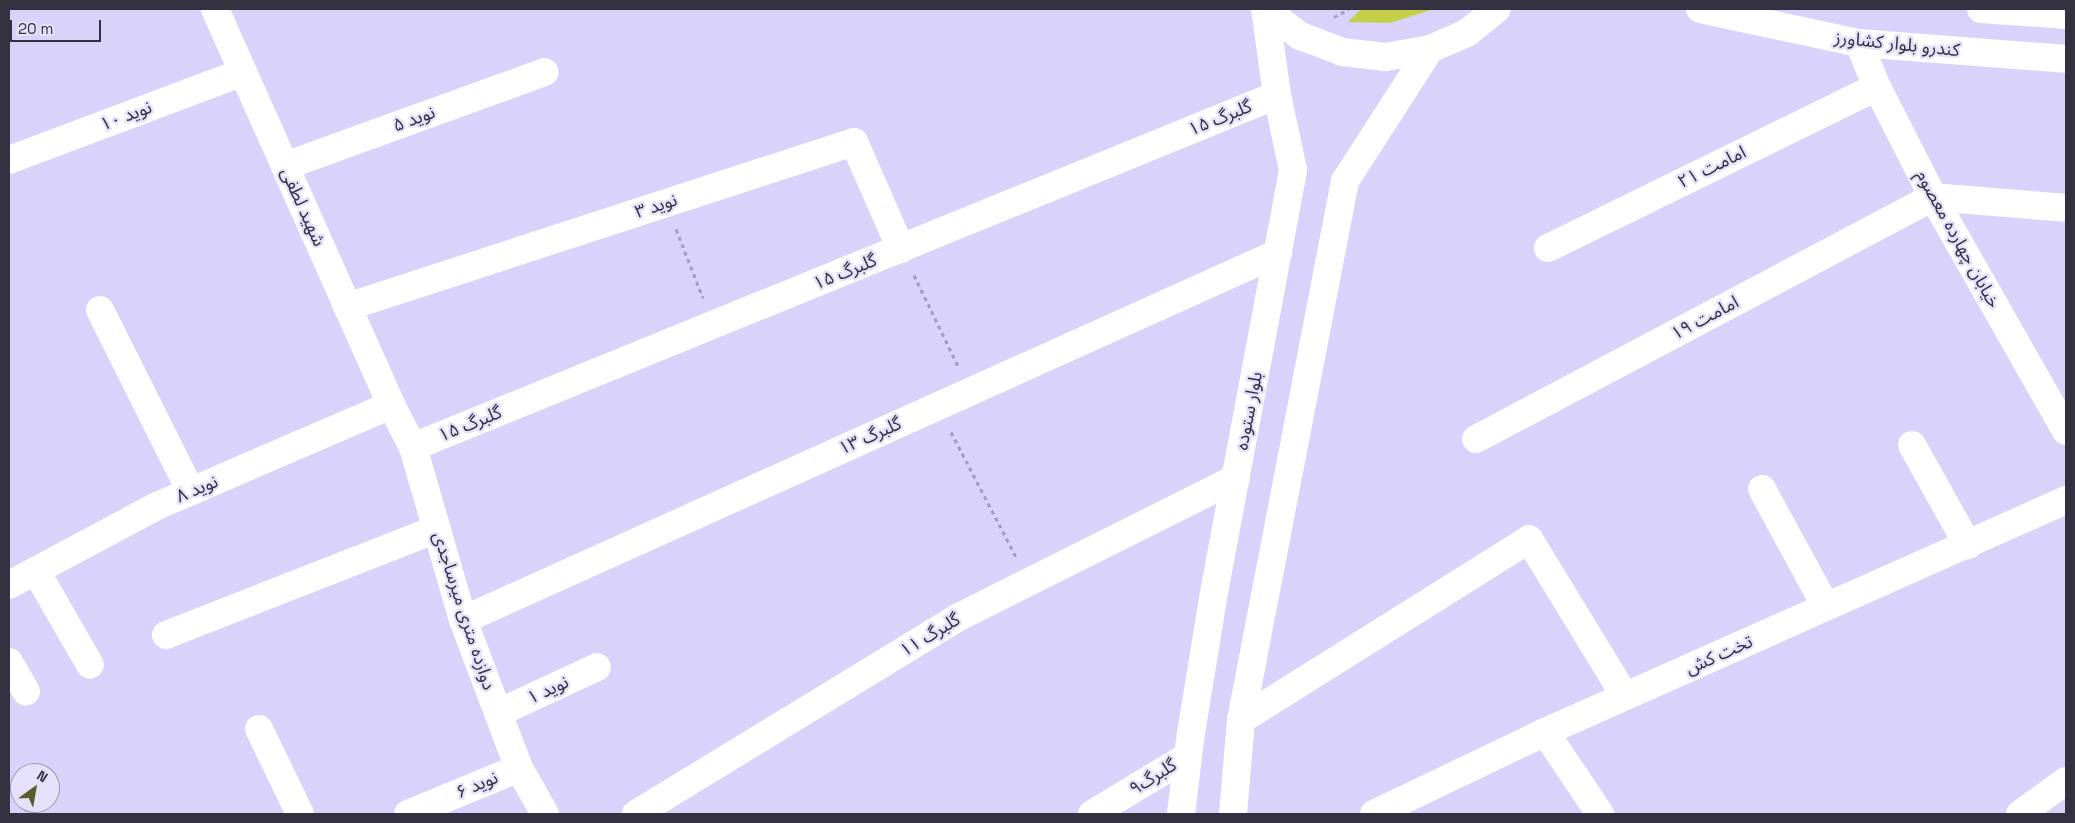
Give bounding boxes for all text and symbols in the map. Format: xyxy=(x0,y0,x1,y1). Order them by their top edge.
scale bar xyxy=(12,10,104,42)
text: 20 m xyxy=(18,19,53,38)
street label: کندرو بلوار کشاورز xyxy=(1833,27,1961,61)
street label: نوید ۱۰ xyxy=(97,96,155,136)
street label: گلبرگ ۱۵ xyxy=(1185,96,1255,140)
street label: نوید ۵ xyxy=(390,101,438,137)
street label: امامت ۲۱ xyxy=(1674,141,1750,193)
street label: شهید لطفی xyxy=(276,164,330,250)
street label: خیابان چهارده معصوم xyxy=(1911,166,2005,312)
street label: نوید ۳ xyxy=(632,189,680,223)
street label: گلبرگ ۱۵ xyxy=(810,250,880,294)
street label: امامت ۱۹ xyxy=(1668,291,1742,345)
street label: بلوار ستوده xyxy=(1231,370,1267,452)
street label: گلبرگ ۱۵ xyxy=(435,402,505,446)
street label: گلبرگ ۱۳ xyxy=(835,413,905,459)
street label: نوید ۸ xyxy=(173,471,221,507)
street label: دوازده متری میرساجدی xyxy=(428,529,500,693)
street label: گلبرگ ۱۱ xyxy=(896,609,964,661)
street label: تخت کش xyxy=(1682,631,1756,679)
street label: نوید ۱ xyxy=(524,671,572,709)
street label: گلبرگ۹ xyxy=(1125,754,1181,800)
north arrow xyxy=(10,763,60,813)
text: N xyxy=(34,766,51,786)
street label: نوید ۶ xyxy=(453,767,501,803)

